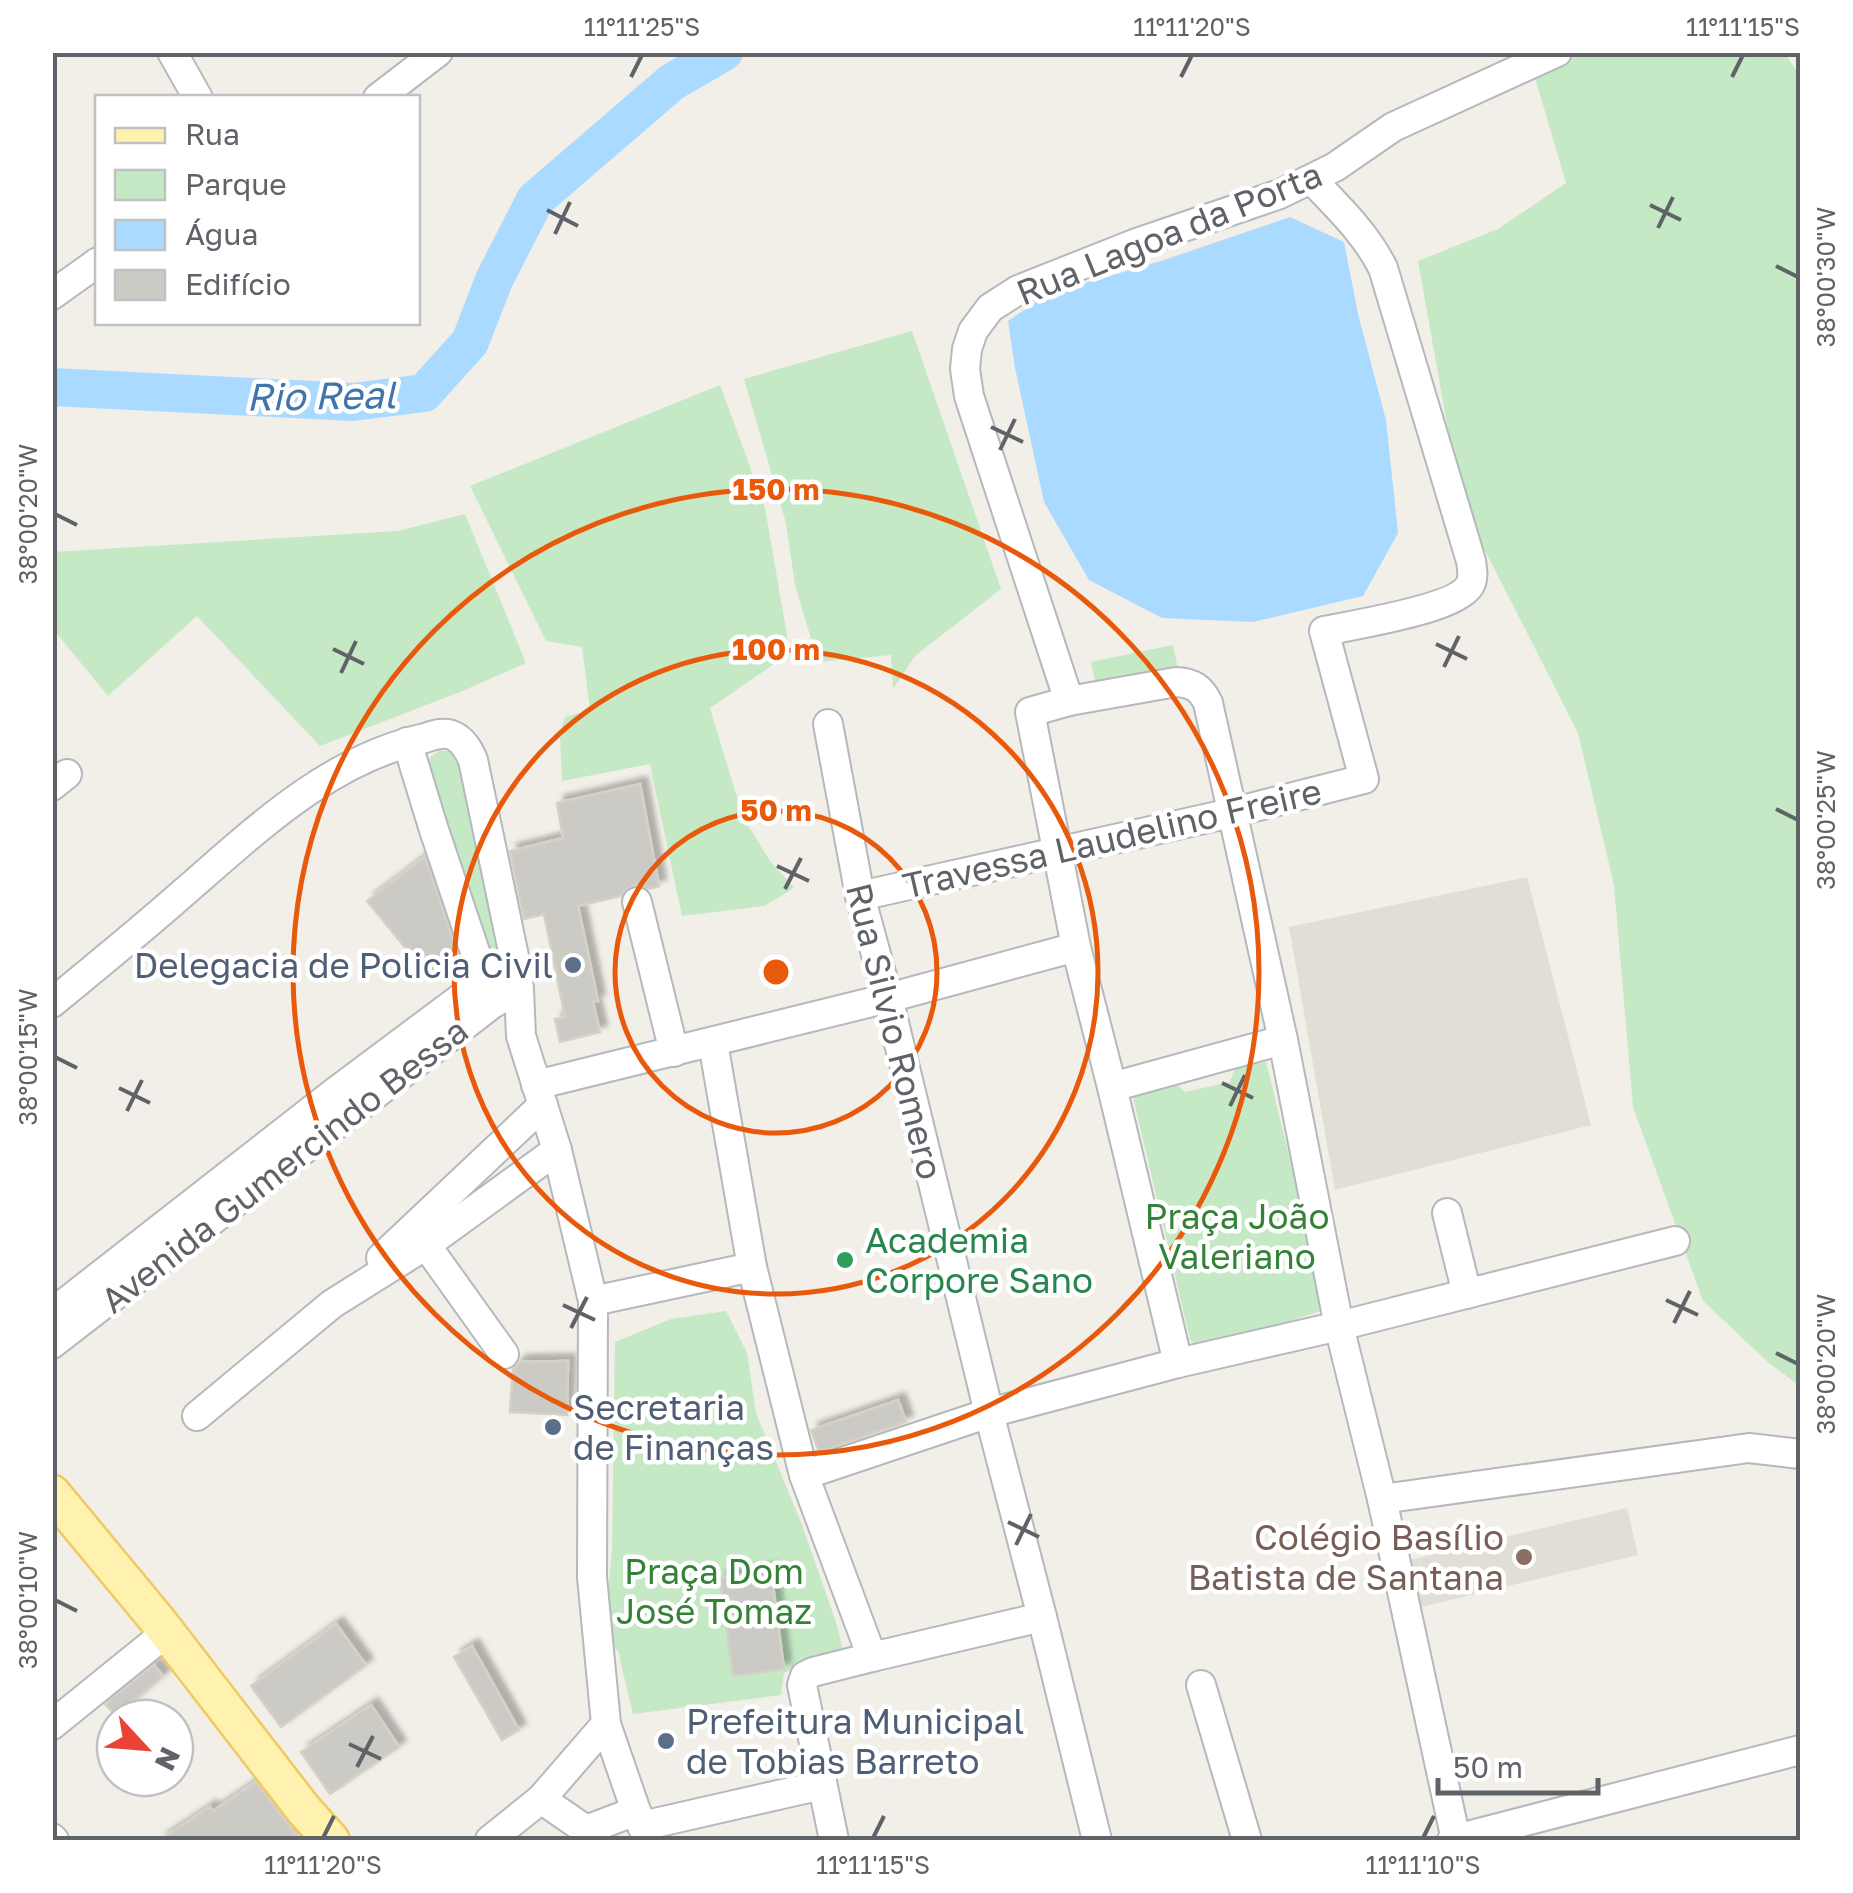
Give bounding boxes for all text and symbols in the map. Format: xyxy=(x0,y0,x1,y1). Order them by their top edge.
text: 11°11'25"S xyxy=(584,11,700,42)
text: 11°11'20"S xyxy=(1133,11,1251,42)
text: 11°11'15"S xyxy=(1686,11,1800,42)
legend xyxy=(95,95,420,325)
text: Rua xyxy=(185,116,240,152)
street label: Rua Lagoa da Porta xyxy=(1010,153,1328,313)
text: Parque xyxy=(185,166,287,202)
text: 38°00'30"W xyxy=(1810,207,1841,347)
text: Água xyxy=(185,216,258,252)
text: Edifício xyxy=(185,266,291,302)
water label: Rio Real xyxy=(246,371,398,419)
text: 38°00'20"W xyxy=(12,444,43,584)
text: 150 m xyxy=(733,471,820,507)
text: 100 m xyxy=(732,631,820,667)
text: 38°00'25"W xyxy=(1810,750,1841,890)
street label: Travessa Laudelino Freire xyxy=(899,769,1325,907)
text: 50 m xyxy=(740,792,812,828)
street label: Rua Silvio Romero xyxy=(838,879,952,1183)
place label: Delegacia de Policia Civil xyxy=(134,944,553,986)
marker: Delegacia de Policia Civil xyxy=(562,954,584,976)
centre of rings xyxy=(758,954,794,990)
text: 38°00'15"W xyxy=(12,988,43,1126)
street label: Avenida Gumercindo Bessa xyxy=(92,1009,476,1321)
park label: Praça João Valeriano xyxy=(1145,1195,1329,1277)
place label: Academia Corpore Sano xyxy=(865,1219,1093,1301)
marker: Academia Corpore Sano xyxy=(834,1249,856,1271)
text: 38°00'20"W xyxy=(1810,1294,1841,1434)
place label: Secretaria de Finanças xyxy=(573,1386,774,1468)
marker: Secretaria de Finanças xyxy=(542,1416,564,1438)
place label: Colégio Basílio Batista de Santana xyxy=(1188,1516,1504,1598)
text: 38°00'10"W xyxy=(12,1531,43,1669)
marker: Colégio Basílio Batista de Santana xyxy=(1513,1546,1535,1568)
park label: Praça Dom José Tomaz xyxy=(616,1550,812,1632)
north arrow xyxy=(95,1698,195,1798)
place label: Prefeitura Municipal de Tobias Barreto xyxy=(686,1700,1024,1782)
marker: Prefeitura Municipal de Tobias Barreto xyxy=(655,1730,677,1752)
scale bar xyxy=(1438,1733,1598,1795)
text: N xyxy=(148,1742,187,1776)
text: 50 m xyxy=(1453,1749,1523,1785)
text: 11°11'20"S xyxy=(264,1849,382,1880)
text: 11°11'15"S xyxy=(816,1849,930,1880)
text: 11°11'10"S xyxy=(1365,1849,1481,1880)

